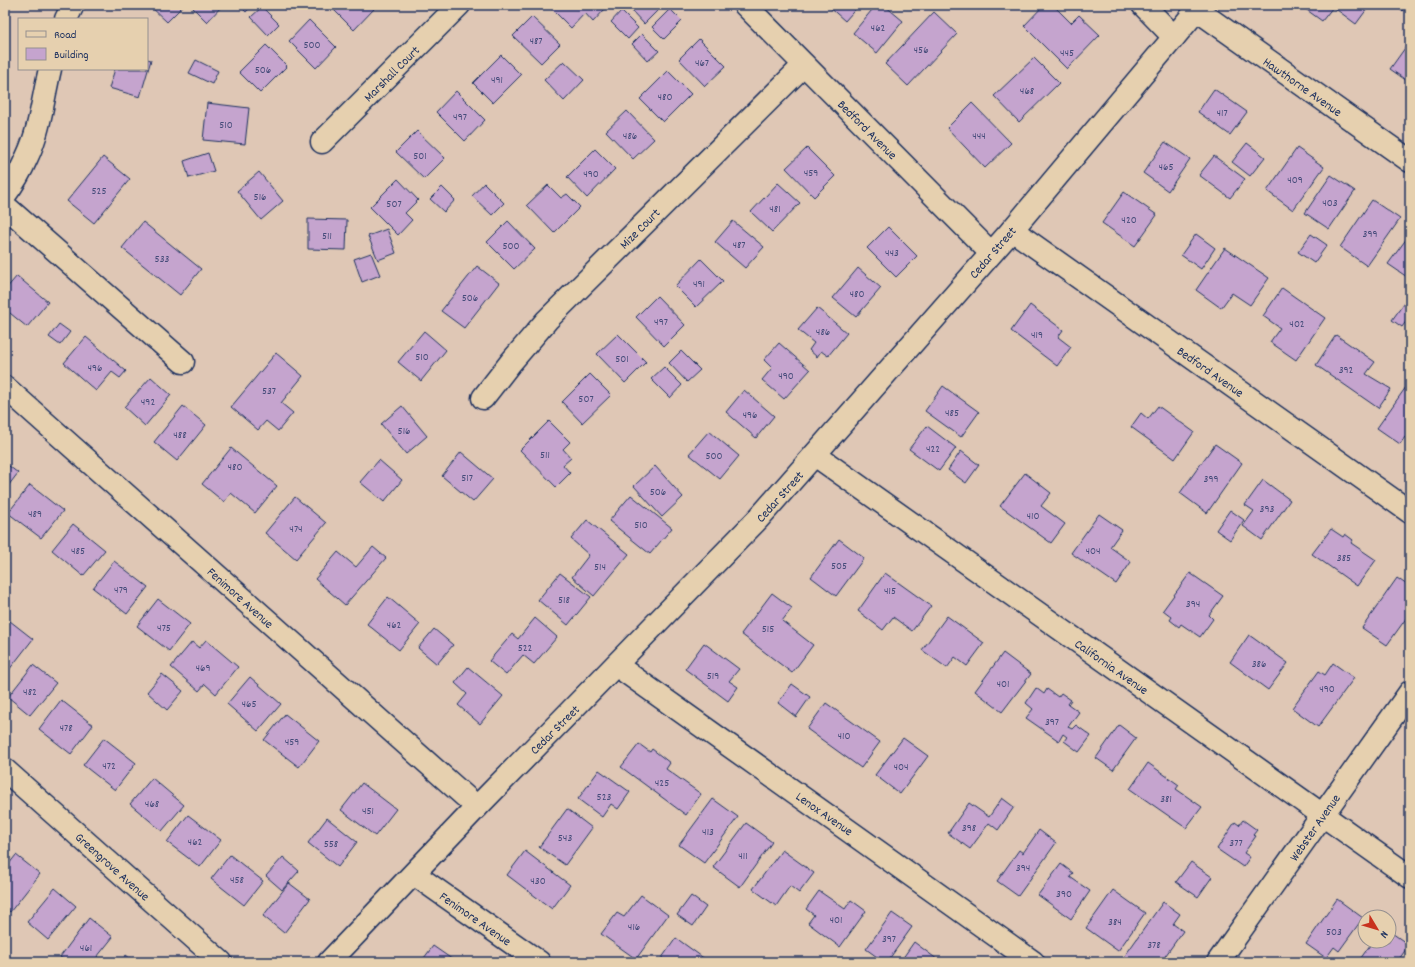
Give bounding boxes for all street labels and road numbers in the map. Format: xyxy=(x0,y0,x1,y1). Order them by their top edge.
street label: Marshall Court xyxy=(360,42,425,107)
street label: Hawthorne Avenue xyxy=(1258,54,1345,123)
street label: Bedford Avenue xyxy=(832,97,901,165)
street label: Mize Court xyxy=(616,205,666,255)
street label: Cedar Street xyxy=(966,223,1022,284)
street label: Bedford Avenue xyxy=(1172,343,1247,403)
street label: Cedar Street xyxy=(752,467,809,528)
street label: Fenimore Avenue xyxy=(202,564,277,634)
street label: California Avenue xyxy=(1070,636,1152,701)
street label: Cedar Street xyxy=(527,701,585,760)
street label: Lenox Avenue xyxy=(791,788,856,842)
street label: Webster Avenue xyxy=(1286,791,1346,866)
street label: Greengrove Avenue xyxy=(70,829,153,907)
street label: Fenimore Avenue xyxy=(435,888,515,952)

